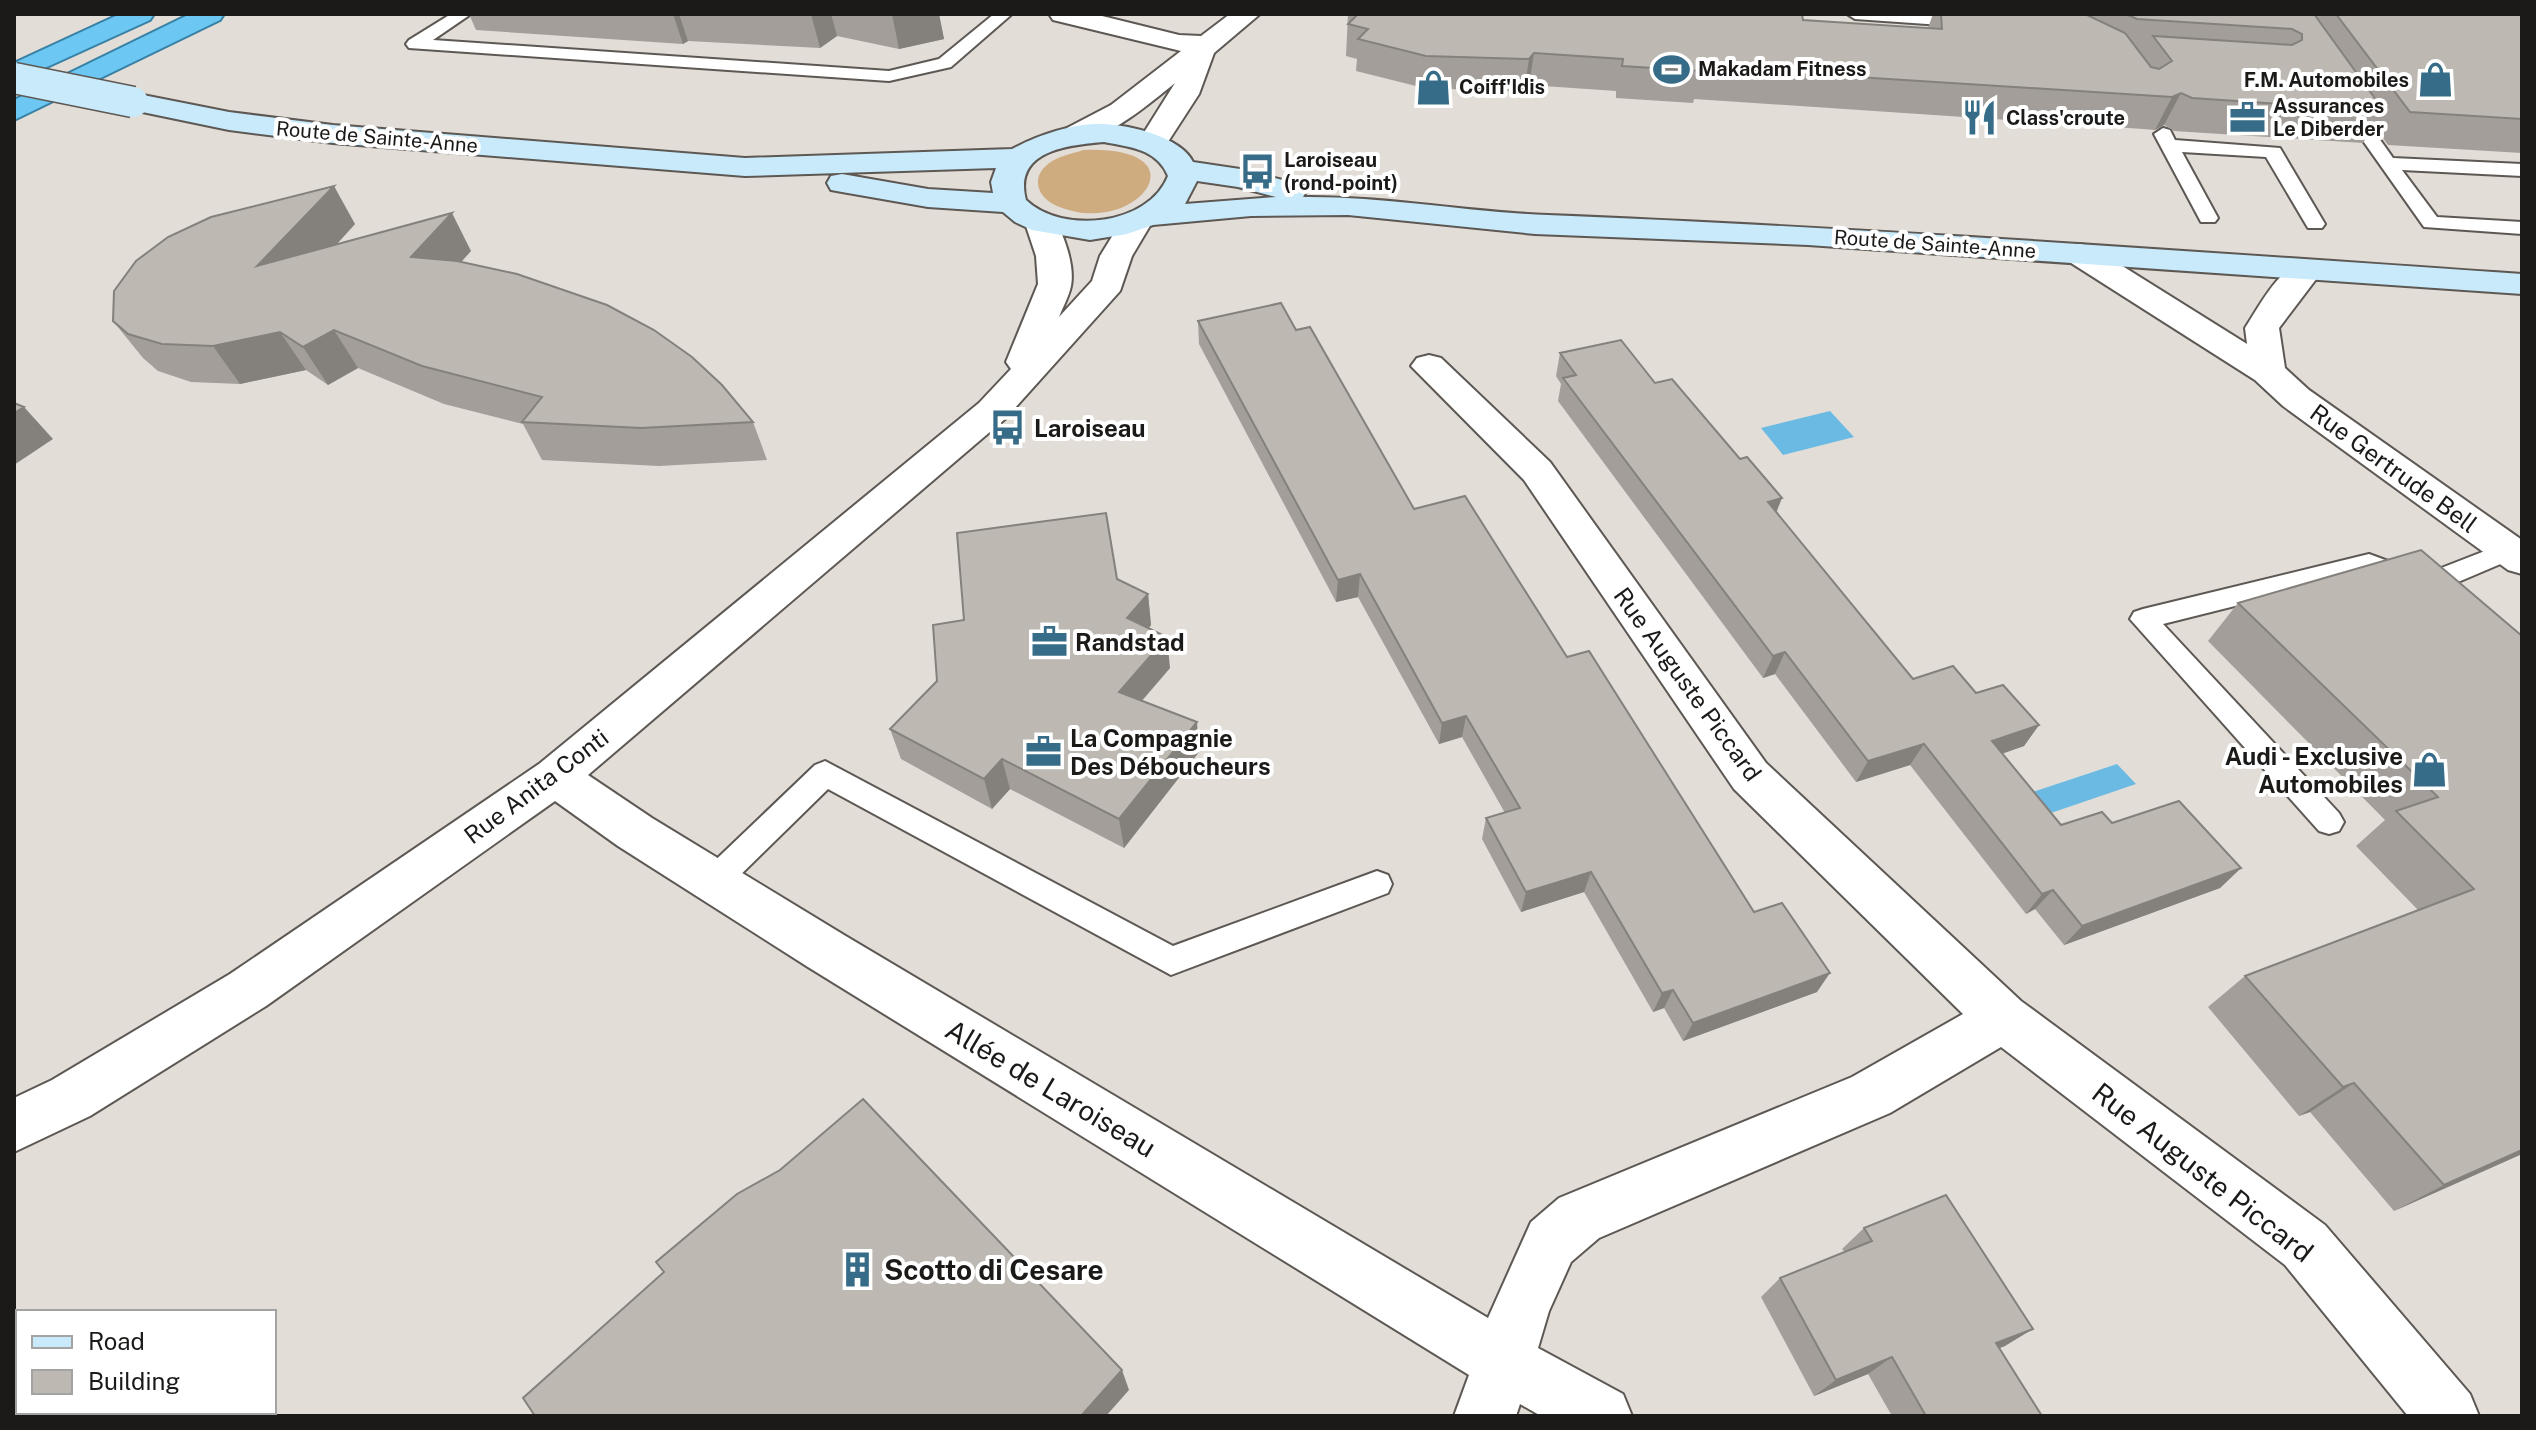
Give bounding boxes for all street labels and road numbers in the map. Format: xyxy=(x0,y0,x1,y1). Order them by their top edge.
street label: Route de Sainte-Anne xyxy=(275,116,479,158)
street label: Route de Sainte-Anne xyxy=(1833,225,2037,263)
street label: Rue Gertrude Bell xyxy=(2305,398,2483,538)
street label: Rue Auguste Piccard xyxy=(1608,582,1768,786)
street label: Rue Anita Conti xyxy=(458,723,614,849)
street label: Allée de Laroiseau xyxy=(940,1012,1162,1164)
street label: Rue Auguste Piccard xyxy=(2086,1076,2320,1268)

